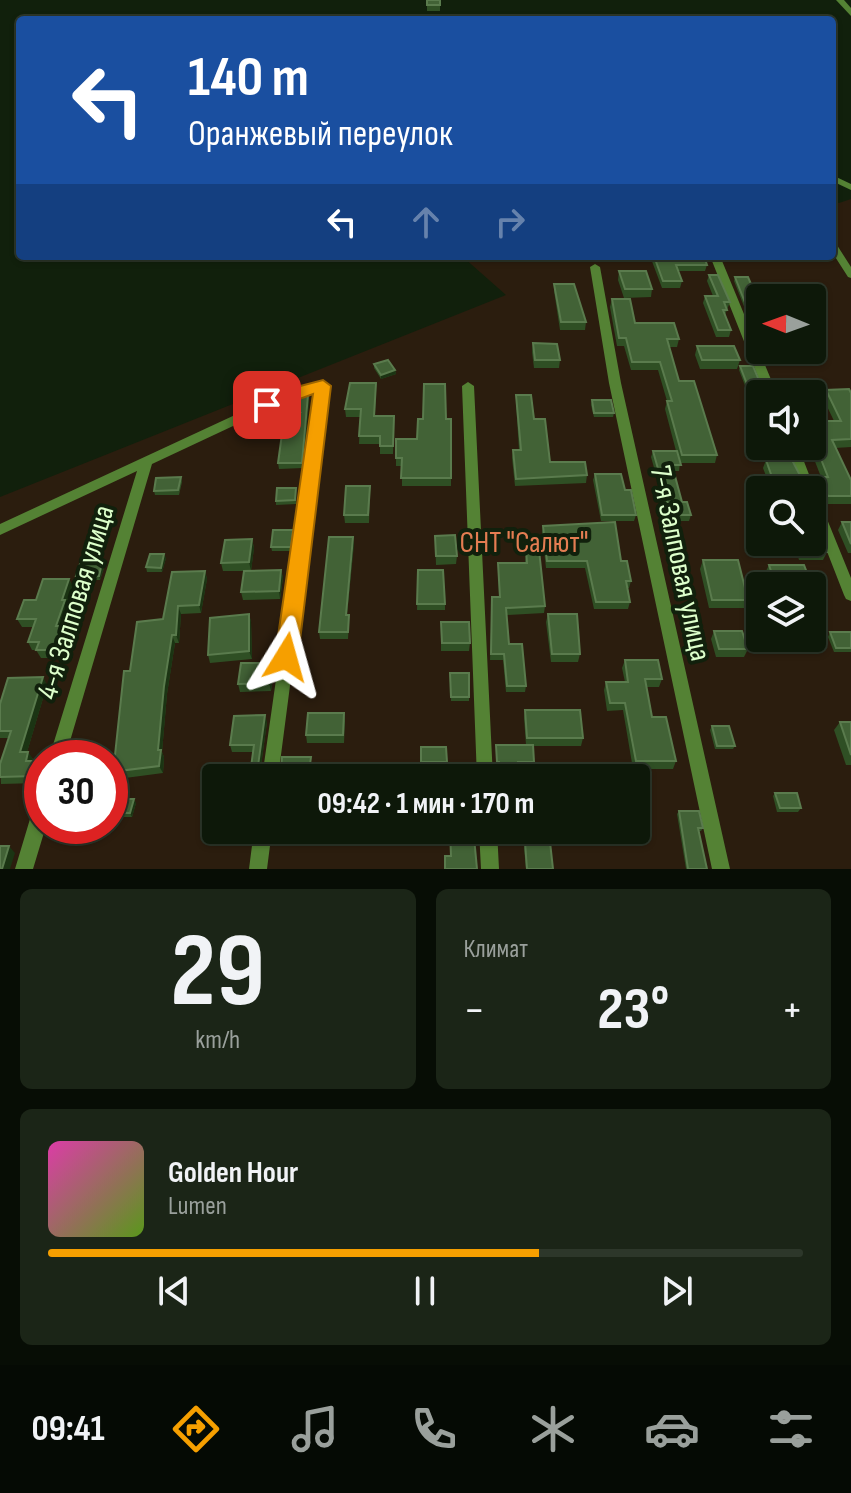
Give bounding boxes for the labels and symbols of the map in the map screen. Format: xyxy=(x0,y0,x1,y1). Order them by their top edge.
north arrow xyxy=(746,284,826,364)
pin xyxy=(233,371,301,439)
street label: 7-я Залповая улица xyxy=(642,462,718,664)
street label: 4-я Залповая улица xyxy=(29,501,123,704)
park label: СНТ "Салют" xyxy=(460,525,588,561)
position arrow xyxy=(244,615,328,699)
speed limit sign: 30 xyxy=(24,740,128,844)

